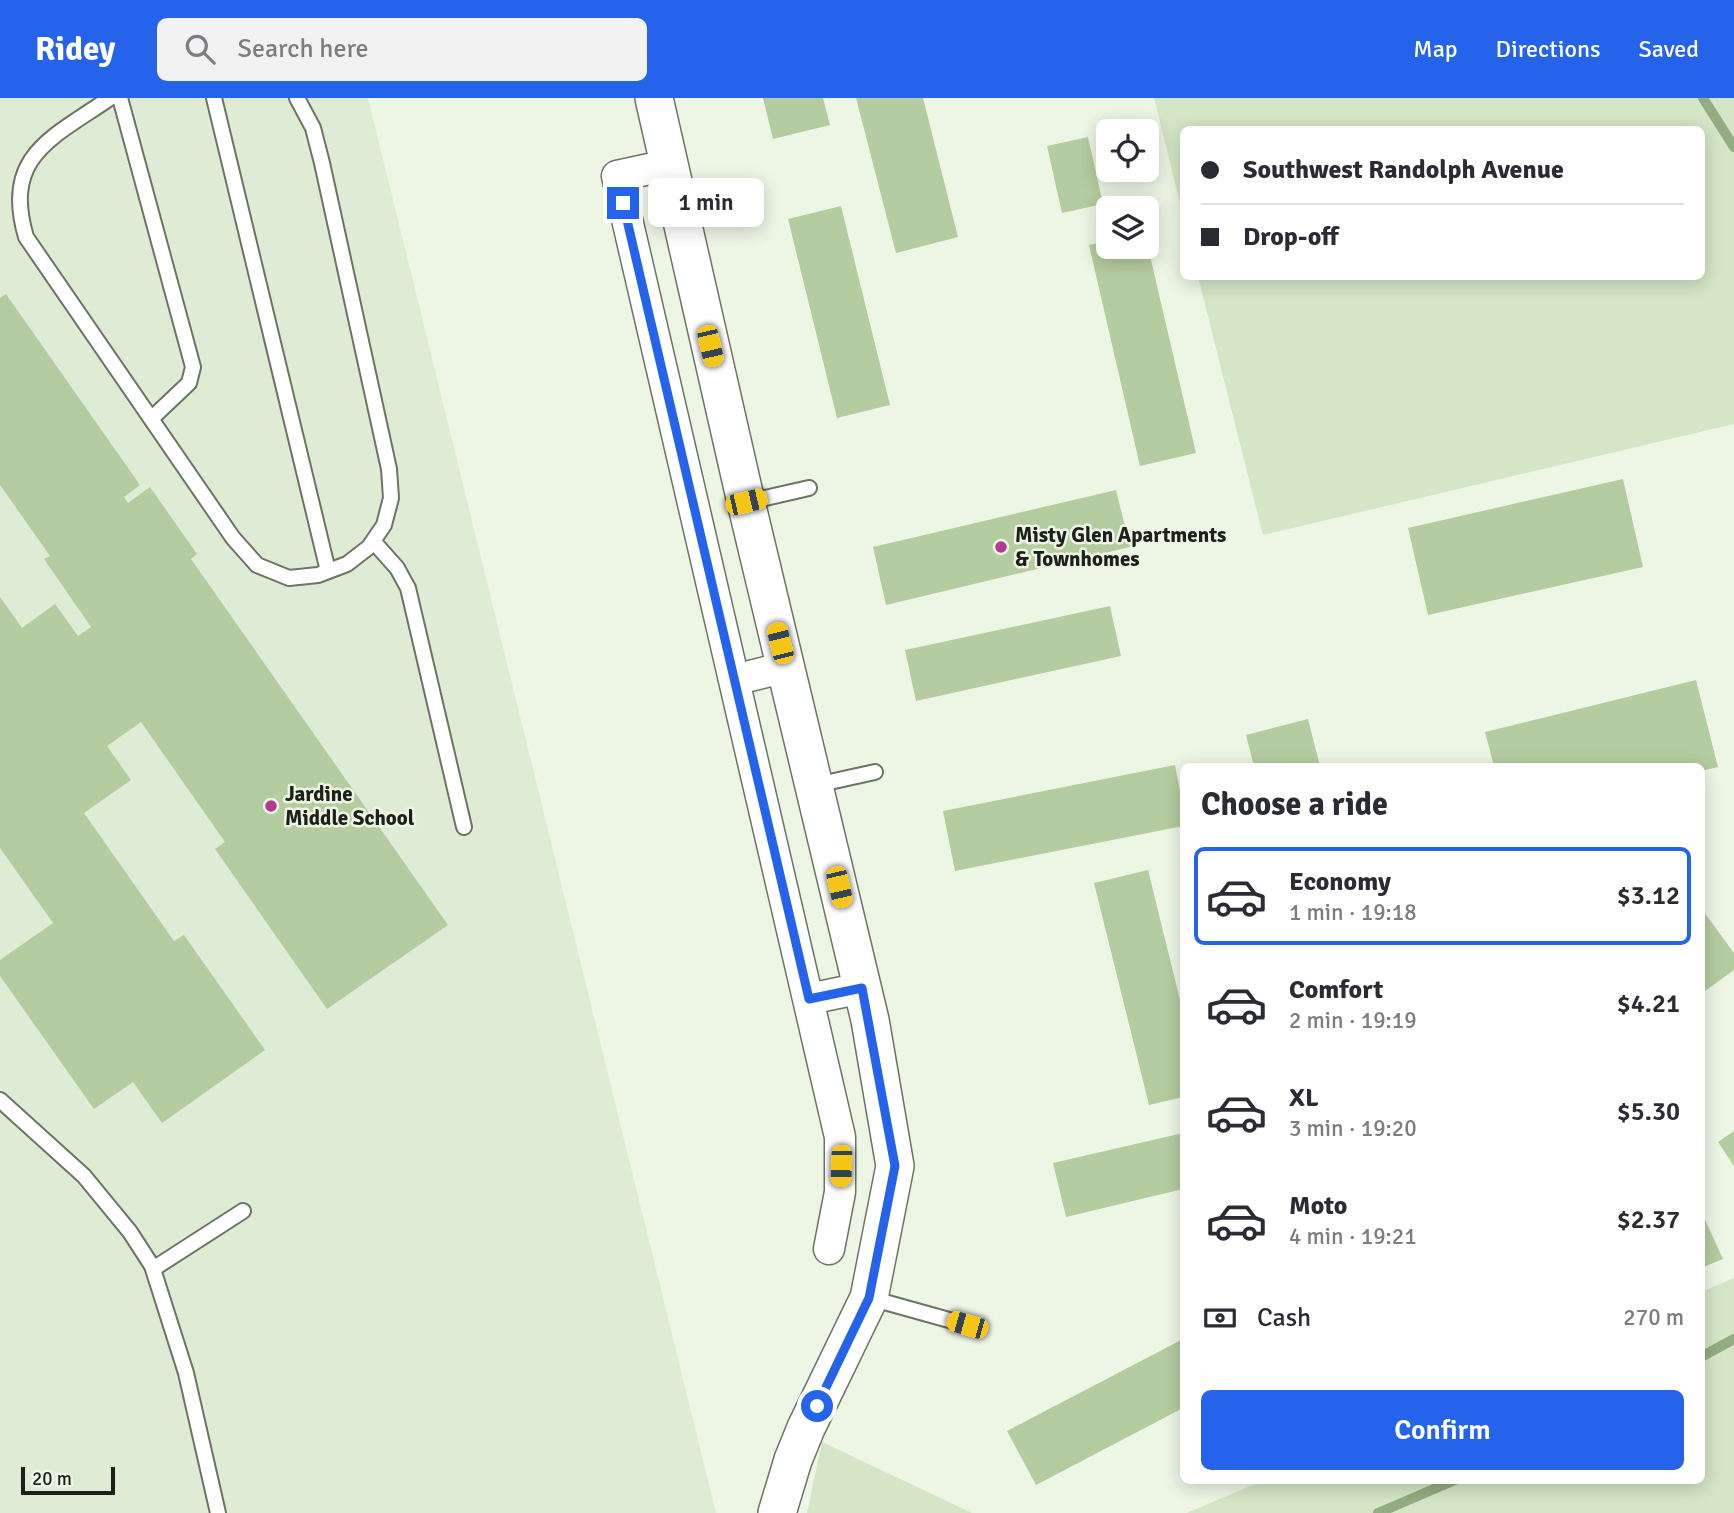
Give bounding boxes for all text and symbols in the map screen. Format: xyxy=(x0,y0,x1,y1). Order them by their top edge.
search box xyxy=(157,18,647,81)
text: Ridey xyxy=(35,29,115,70)
icon: search xyxy=(181,30,219,68)
text: Search here xyxy=(237,33,369,65)
text: Map xyxy=(1413,34,1458,64)
text: Directions xyxy=(1496,34,1601,64)
text: Saved xyxy=(1639,34,1699,64)
map controls xyxy=(1096,119,1159,259)
button: locate xyxy=(1096,119,1159,182)
text: Southwest Randolph Avenue xyxy=(1243,154,1564,186)
callout: 1 min xyxy=(648,178,763,228)
route end xyxy=(607,187,639,219)
text: 1 min xyxy=(678,188,734,217)
button: layers xyxy=(1096,196,1159,259)
text: Drop-off xyxy=(1243,221,1339,253)
car xyxy=(696,323,725,369)
car xyxy=(724,487,769,517)
place label: Misty Glen Apartments & Townhomes xyxy=(1015,522,1226,572)
marker: Misty Glen Apartments & Townhomes xyxy=(993,539,1009,555)
car xyxy=(765,620,796,666)
place label: Jardine Middle School xyxy=(285,781,415,831)
text: Choose a ride xyxy=(1201,785,1388,824)
marker: Jardine Middle School xyxy=(263,798,279,814)
car xyxy=(825,864,854,910)
icon: car xyxy=(1205,865,1268,928)
text: Economy xyxy=(1289,866,1391,898)
text: $3.12 xyxy=(1617,880,1680,912)
text: 1 min · 19:18 xyxy=(1289,898,1417,927)
icon: car xyxy=(1205,973,1268,1036)
text: Comfort xyxy=(1289,974,1383,1006)
text: $4.21 xyxy=(1617,988,1680,1020)
text: 2 min · 19:19 xyxy=(1289,1006,1417,1035)
icon: car xyxy=(1205,1081,1268,1144)
text: XL xyxy=(1289,1082,1319,1114)
text: $5.30 xyxy=(1617,1096,1680,1128)
text: 3 min · 19:20 xyxy=(1289,1114,1417,1143)
car xyxy=(830,1145,853,1187)
icon: car xyxy=(1205,1189,1268,1252)
text: Moto xyxy=(1289,1190,1347,1222)
text: $2.37 xyxy=(1617,1204,1680,1236)
text: 4 min · 19:21 xyxy=(1289,1222,1417,1251)
icon: cash xyxy=(1201,1299,1239,1337)
text: Cash xyxy=(1257,1302,1311,1334)
text: 270 m xyxy=(1623,1303,1684,1332)
car xyxy=(944,1309,991,1341)
route start xyxy=(801,1390,833,1422)
button: Confirm xyxy=(1201,1390,1684,1470)
scale bar xyxy=(21,1464,116,1496)
text: 20 m xyxy=(32,1467,72,1491)

